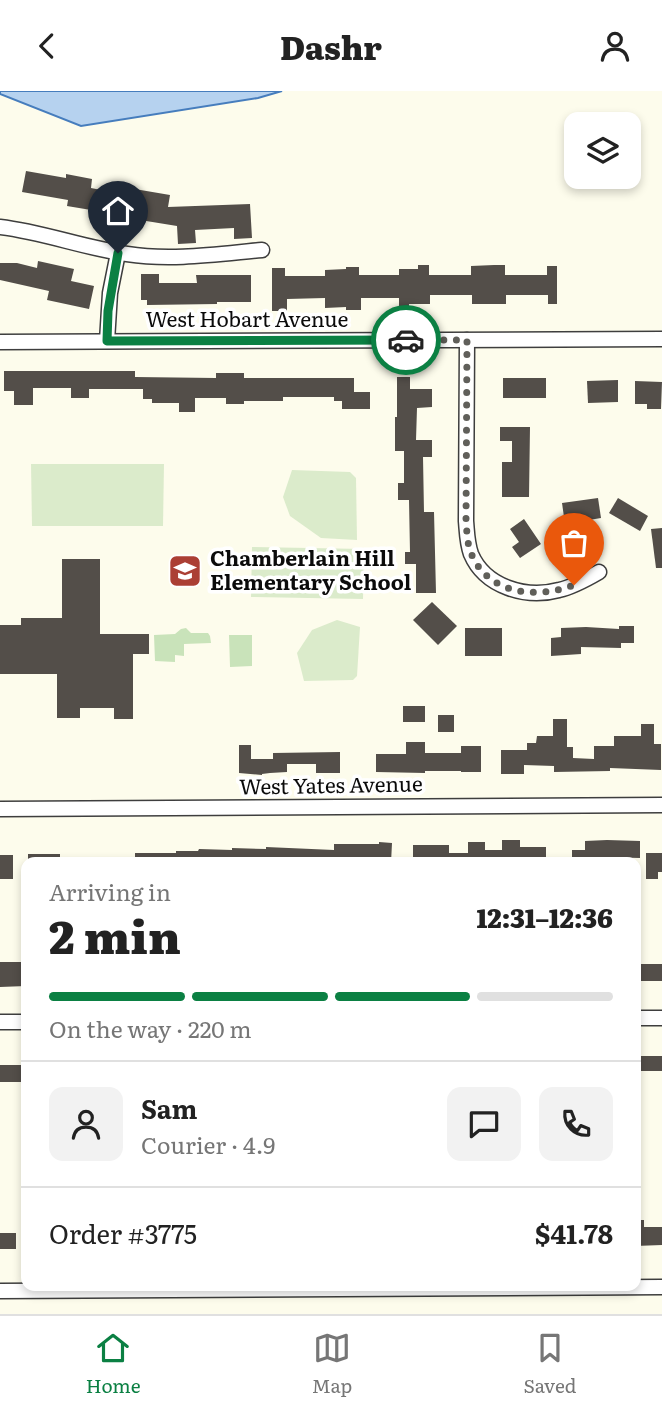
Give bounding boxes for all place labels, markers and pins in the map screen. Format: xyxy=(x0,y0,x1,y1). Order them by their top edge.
pin xyxy=(88,181,148,253)
pin xyxy=(544,513,604,585)
place label: Chamberlain Hill Elementary School xyxy=(210,541,412,596)
school or university icon: Chamberlain Hill Elementary School xyxy=(166,552,204,590)

